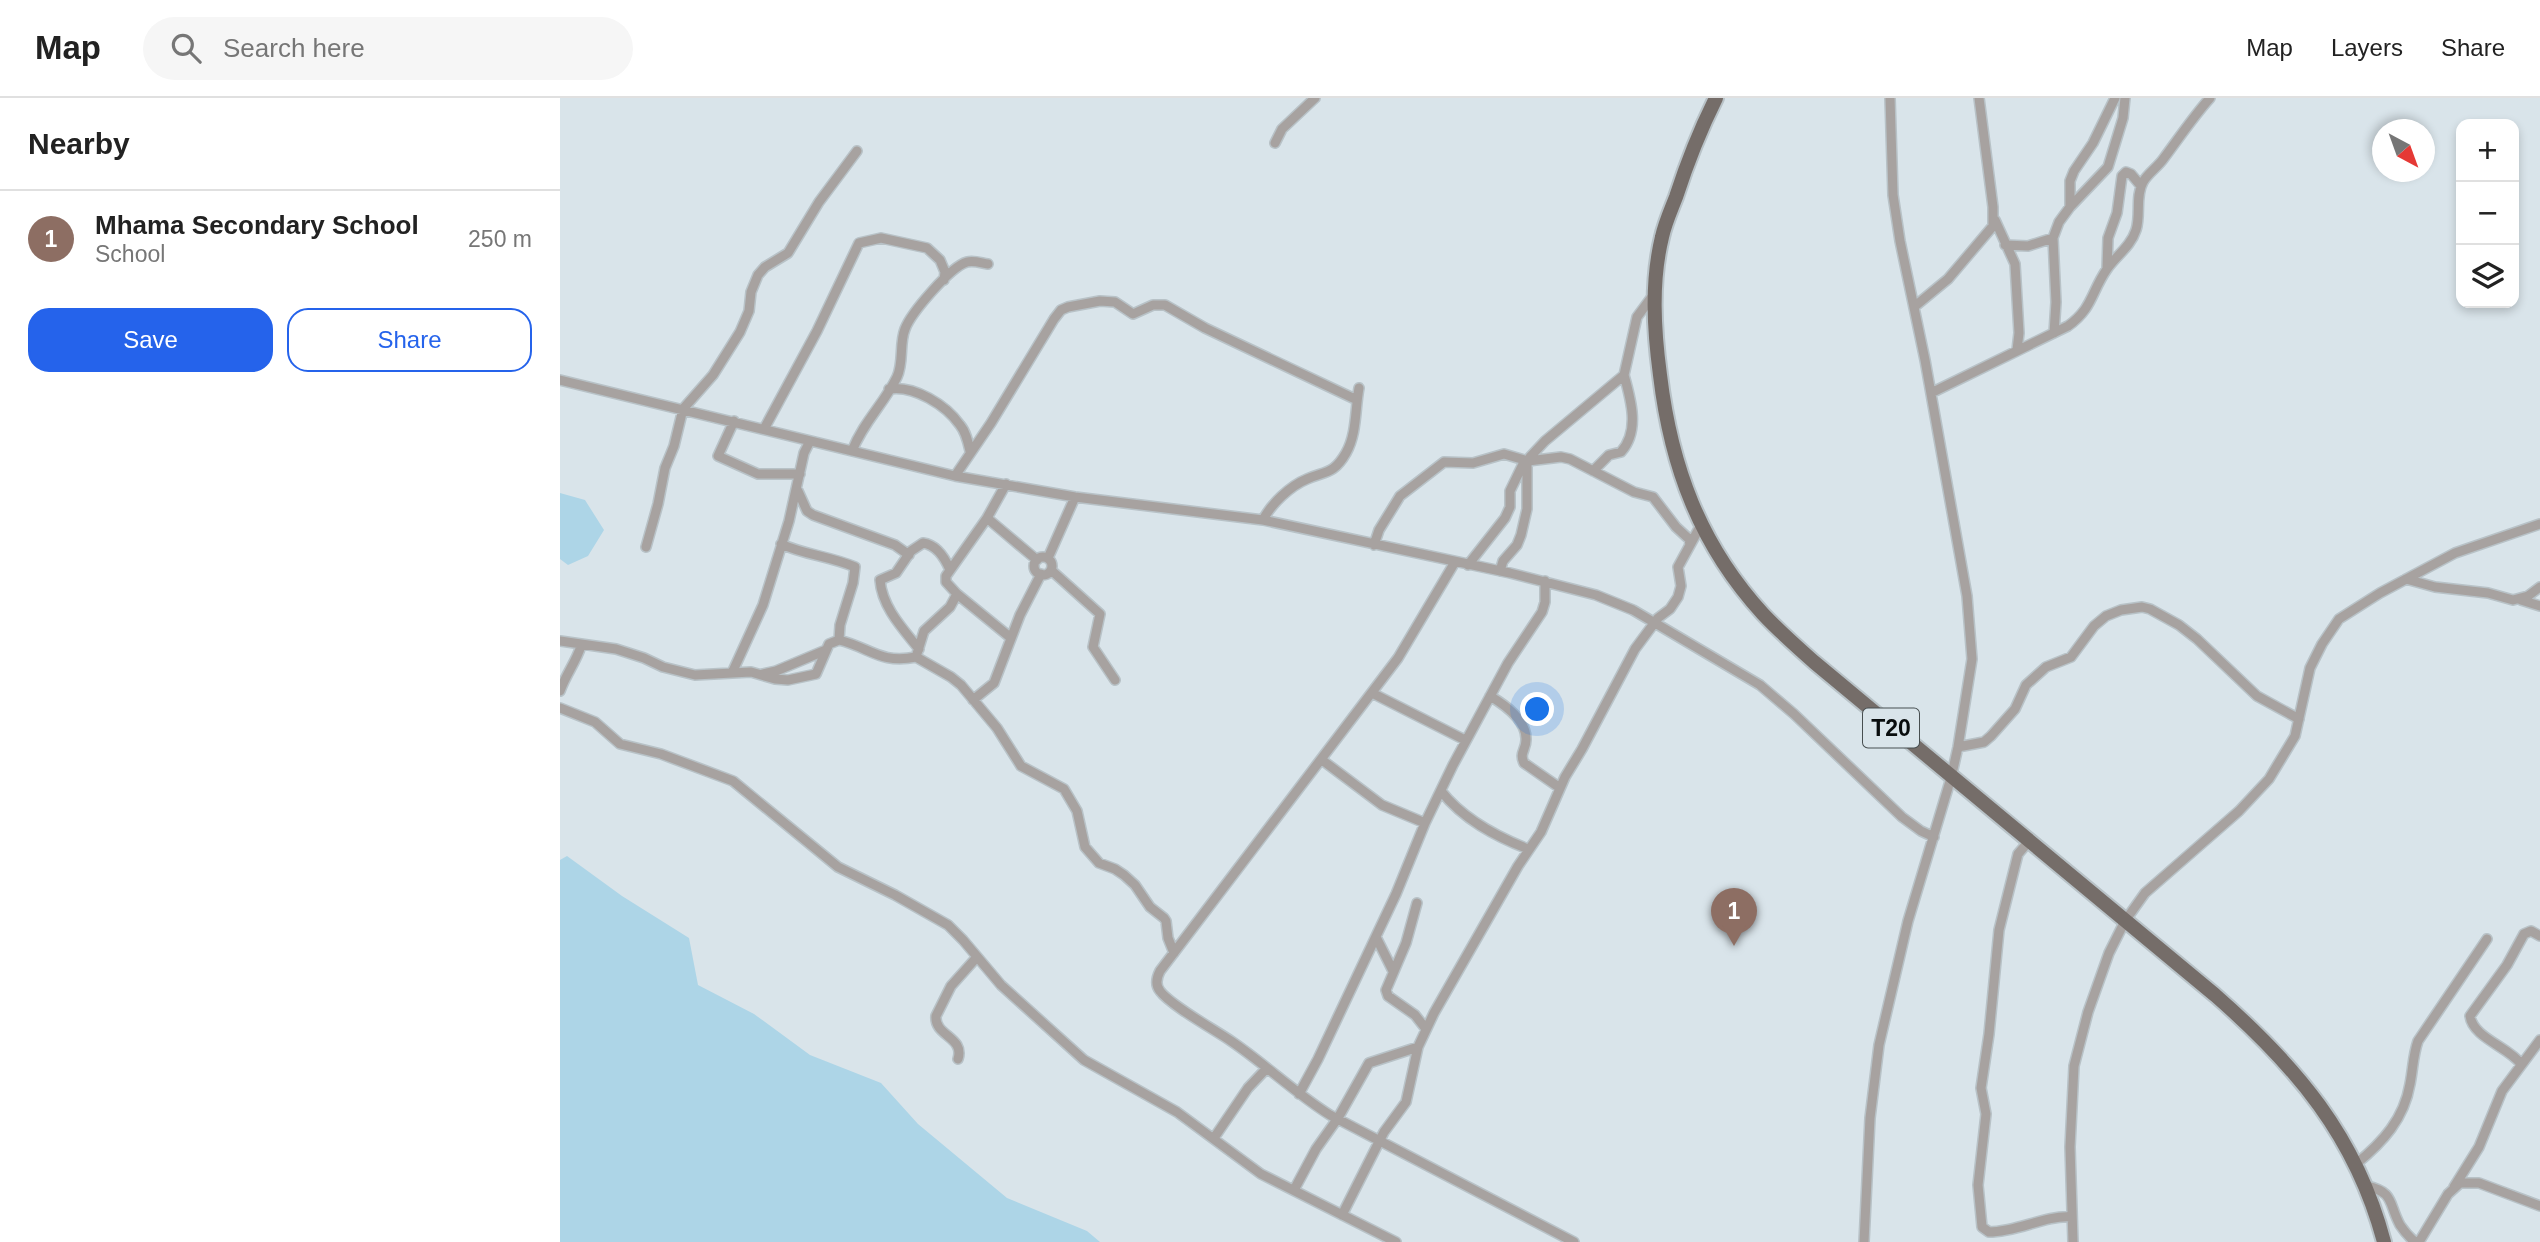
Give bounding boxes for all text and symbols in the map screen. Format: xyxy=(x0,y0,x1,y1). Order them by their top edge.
search box xyxy=(143,17,633,80)
text: Map xyxy=(35,29,101,66)
icon: search xyxy=(167,29,205,67)
text: Search here xyxy=(223,33,365,63)
text: Map xyxy=(2246,34,2293,61)
text: Layers xyxy=(2331,34,2403,61)
text: Share xyxy=(2441,34,2505,61)
north arrow xyxy=(2372,119,2435,182)
map controls xyxy=(2456,119,2519,308)
button: + xyxy=(2456,119,2519,182)
text: Nearby xyxy=(28,127,130,160)
button: − xyxy=(2456,182,2519,245)
text: Mhama Secondary School xyxy=(95,210,419,240)
text: 1 xyxy=(45,226,57,252)
text: 250 m xyxy=(468,226,532,252)
text: School xyxy=(95,241,165,267)
button: layers xyxy=(2456,245,2519,308)
button: Save xyxy=(28,308,273,372)
button: Share xyxy=(287,308,532,372)
your location xyxy=(1520,692,1554,726)
road number: T20 xyxy=(1863,708,1919,748)
pin: 1 xyxy=(1711,888,1757,946)

